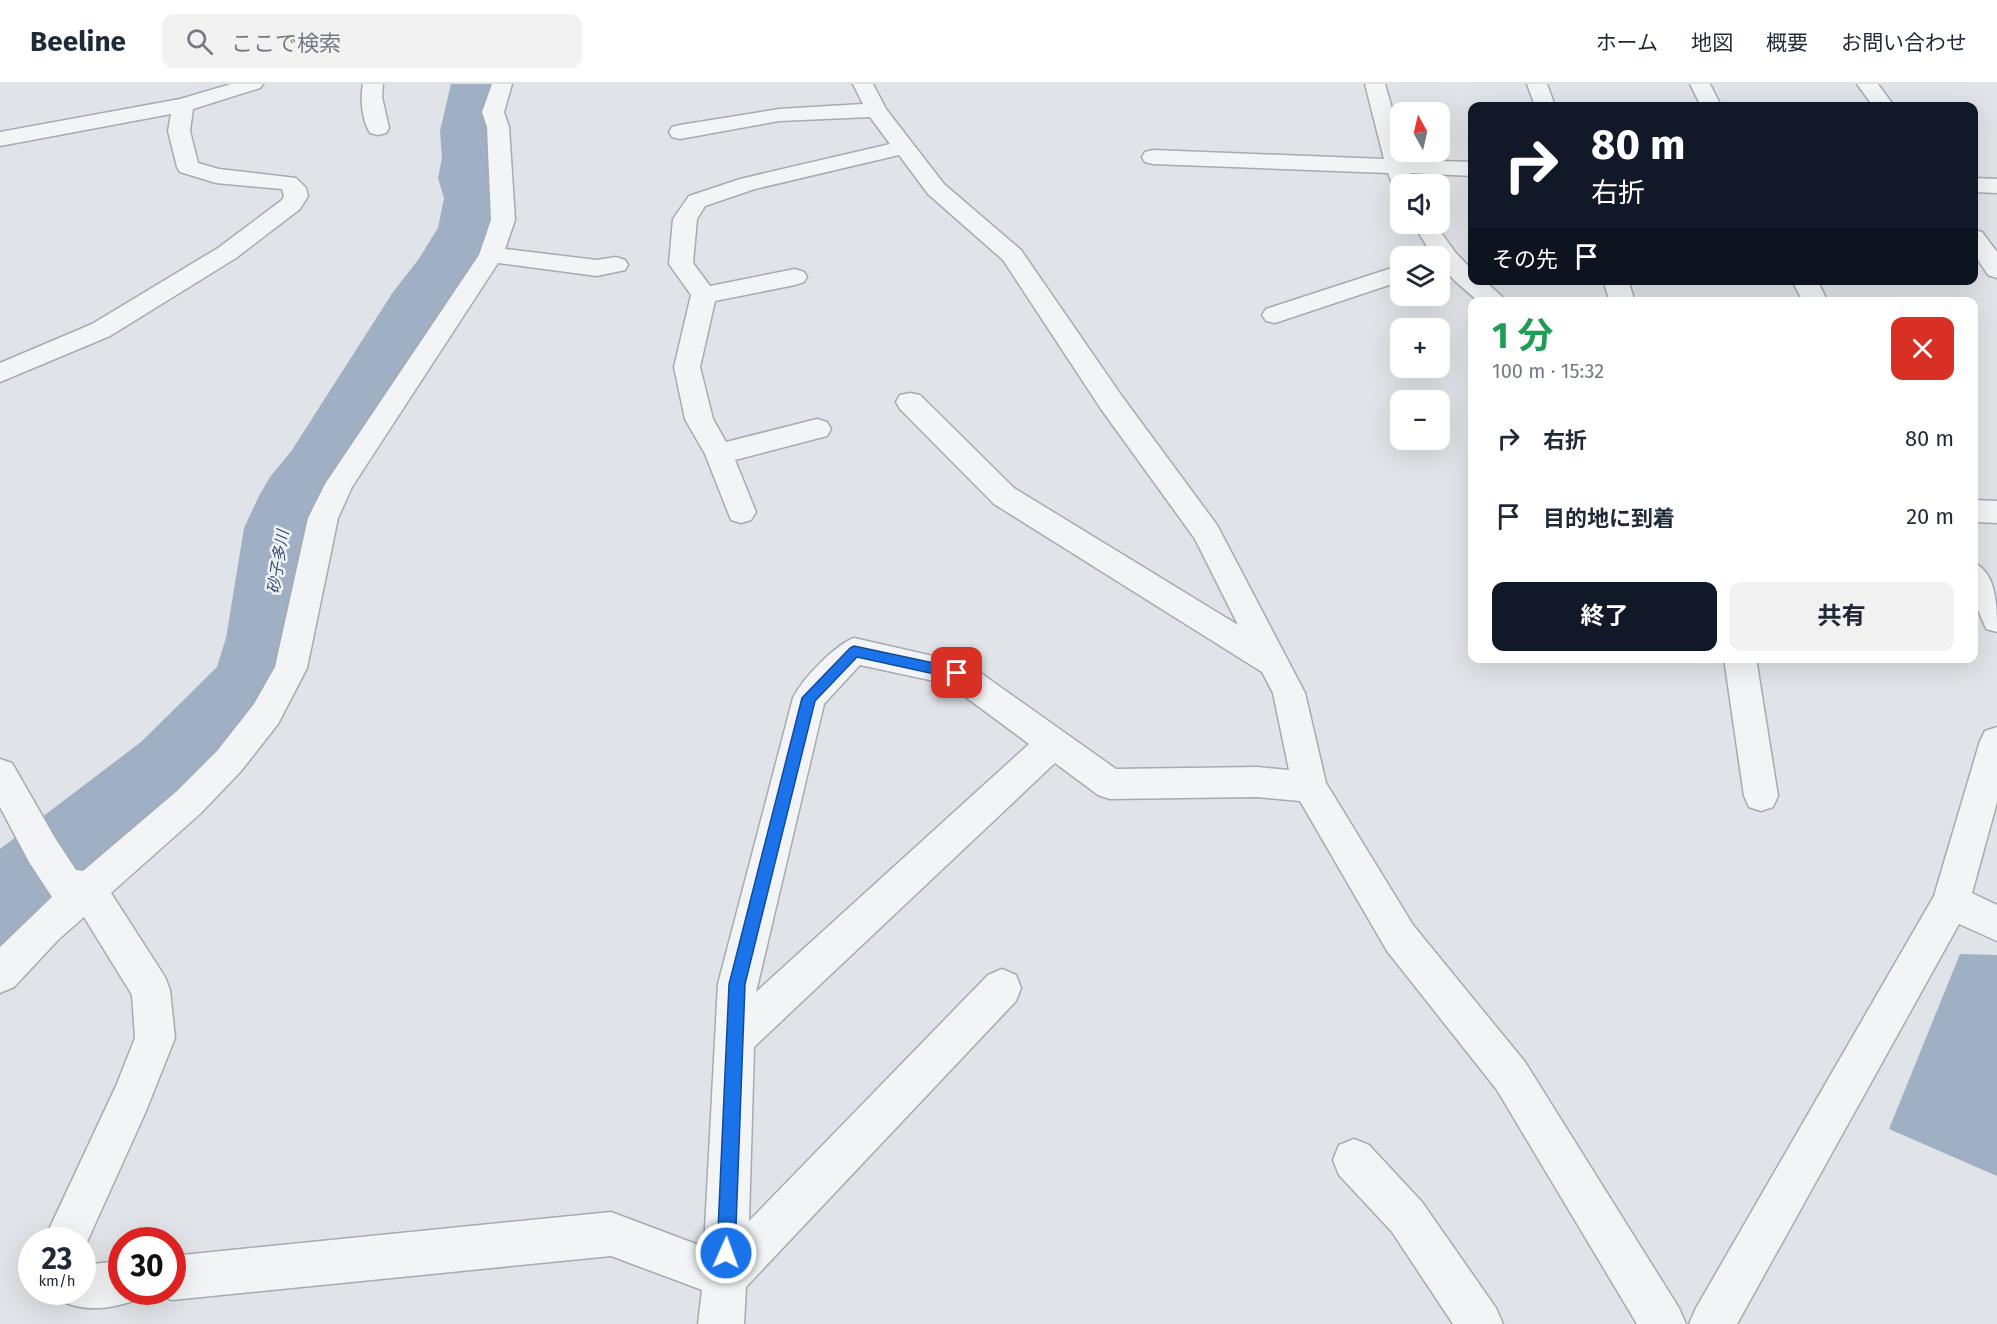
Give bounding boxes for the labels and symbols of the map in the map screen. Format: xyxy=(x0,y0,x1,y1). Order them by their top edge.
north arrow xyxy=(1390,102,1450,162)
water label: 砂子多川 xyxy=(264,527,293,595)
pin xyxy=(931,647,982,698)
position arrow xyxy=(694,1221,758,1285)
speed limit sign: 30 xyxy=(108,1227,186,1305)

